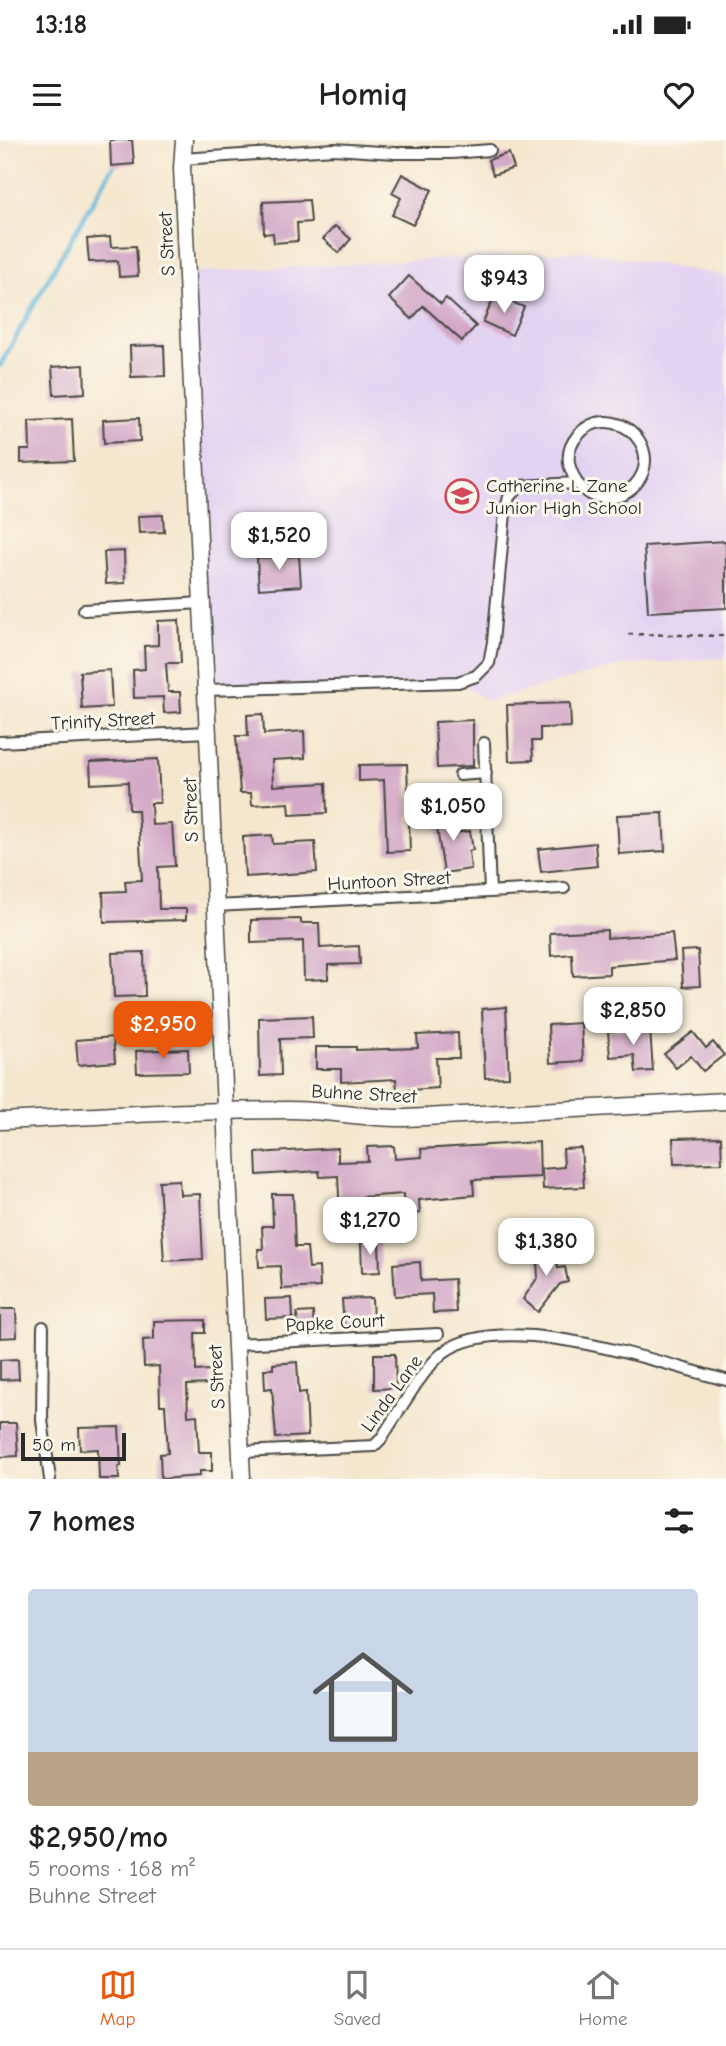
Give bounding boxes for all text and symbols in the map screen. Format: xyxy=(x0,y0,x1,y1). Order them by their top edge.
text: 13:18 xyxy=(35,10,87,40)
icon: menu xyxy=(28,76,66,114)
text: Homiq xyxy=(319,76,408,113)
icon: heart xyxy=(660,76,698,114)
street label: S Street xyxy=(154,211,180,277)
pin: $943 xyxy=(463,256,545,315)
text: $943 xyxy=(480,264,528,291)
place label: Catherine L Zane Junior High School xyxy=(486,475,642,519)
school or university icon: Catherine L Zane Junior High School xyxy=(443,477,481,515)
pin: $1,520 xyxy=(222,512,336,572)
text: $1,520 xyxy=(247,521,311,548)
street label: Trinity Street xyxy=(50,707,156,735)
street label: S Street xyxy=(179,777,203,843)
pin: $1,050 xyxy=(396,784,510,843)
text: $1,050 xyxy=(420,792,486,819)
street label: Huntoon Street xyxy=(327,867,452,895)
pin: $2,850 xyxy=(576,988,690,1047)
text: $2,850 xyxy=(600,996,666,1023)
pin: $2,950 xyxy=(106,1002,220,1061)
text: $2,950 xyxy=(129,1010,197,1037)
street label: Buhne Street xyxy=(311,1080,418,1108)
pin: $1,270 xyxy=(313,1198,427,1257)
text: $1,270 xyxy=(339,1206,401,1233)
pin: $1,380 xyxy=(489,1218,603,1278)
text: $1,380 xyxy=(514,1227,578,1254)
street label: Papke Court xyxy=(285,1309,386,1337)
street label: S Street xyxy=(204,1344,230,1410)
street label: Linda Lane xyxy=(357,1351,427,1436)
scale bar xyxy=(21,1430,126,1462)
text: 50 m xyxy=(32,1434,76,1456)
icon: filters xyxy=(660,1502,698,1540)
text: 7 homes xyxy=(28,1504,135,1539)
icon: home xyxy=(300,1634,426,1760)
text: $2,950/mo xyxy=(28,1820,168,1855)
text: 5 rooms · 168 m² xyxy=(28,1855,195,1882)
text: Buhne Street xyxy=(28,1882,156,1909)
tab: Map xyxy=(99,1966,137,2030)
tab: Saved xyxy=(334,1966,381,2030)
tab: Home xyxy=(578,1966,627,2030)

